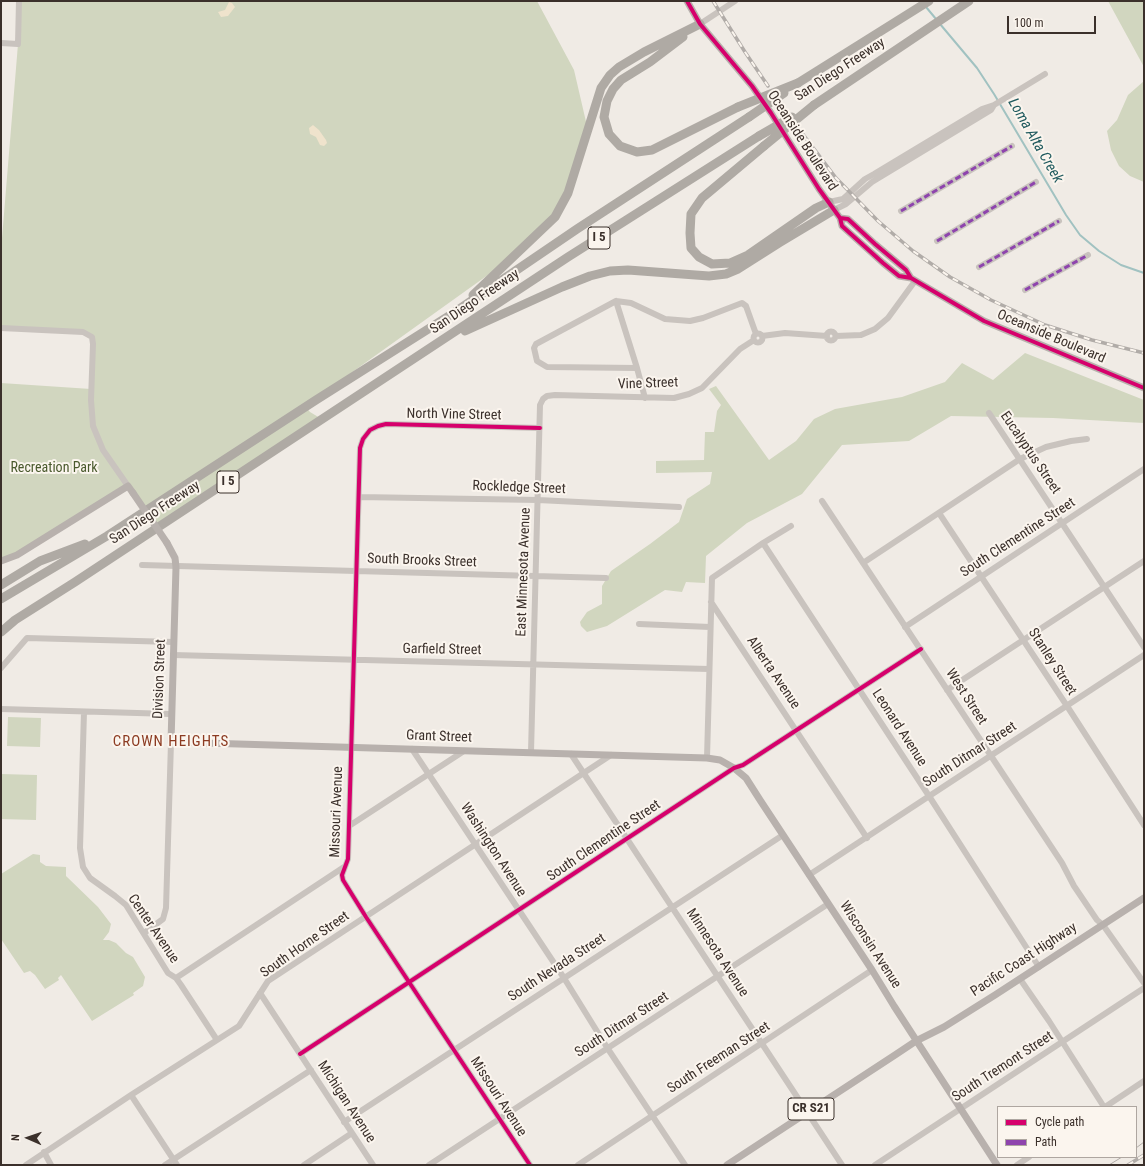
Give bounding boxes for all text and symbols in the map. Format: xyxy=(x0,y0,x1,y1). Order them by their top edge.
scale bar xyxy=(1009,8,1098,34)
text: 100 m xyxy=(1014,16,1044,30)
street label: San Diego Freeway xyxy=(792,35,888,105)
street label: Oceanside Boulevard xyxy=(763,88,841,194)
water label: Loma Alta Creek xyxy=(1004,95,1066,187)
road number: I 5 xyxy=(588,227,610,249)
street label: San Diego Freeway xyxy=(427,266,523,338)
street label: Oceanside Boulevard xyxy=(994,307,1108,367)
street label: Vine Street xyxy=(618,375,678,393)
street label: North Vine Street xyxy=(406,406,502,424)
street label: Eucalyptus Street xyxy=(996,408,1064,498)
park label: Recreation Park xyxy=(10,460,98,476)
road number: I 5 xyxy=(217,471,239,493)
street label: San Diego Freeway xyxy=(107,478,203,548)
street label: Rockledge Street xyxy=(472,478,566,498)
street label: South Clementine Street xyxy=(957,495,1079,581)
street label: East Minnesota Avenue xyxy=(513,507,535,637)
street label: South Brooks Street xyxy=(367,551,477,571)
street label: Stanley Street xyxy=(1024,625,1080,699)
street label: Alberta Avenue xyxy=(743,634,803,712)
street label: Division Street xyxy=(150,639,170,719)
street label: Garfield Street xyxy=(402,641,482,659)
street label: West Street xyxy=(942,666,990,728)
street label: Leonard Avenue xyxy=(868,686,930,770)
street label: South Ditmar Street xyxy=(920,719,1020,791)
street label: Grant Street xyxy=(406,727,472,747)
district label: CROWN HEIGHTS xyxy=(113,733,229,751)
street label: Missouri Avenue xyxy=(327,766,347,858)
street label: South Clementine Street xyxy=(544,797,664,885)
street label: Washington Avenue xyxy=(456,800,530,900)
street label: Center Avenue xyxy=(124,891,182,967)
street label: Wisconsin Avenue xyxy=(836,898,904,992)
street label: Minnesota Avenue xyxy=(682,906,752,1000)
street label: South Horne Street xyxy=(257,908,353,982)
street label: Pacific Coast Highway xyxy=(968,919,1080,1001)
street label: South Nevada Street xyxy=(505,930,609,1006)
street label: South Ditmar Street xyxy=(572,989,672,1061)
street label: South Freeman Street xyxy=(665,1019,773,1097)
street label: South Tremont Street xyxy=(949,1028,1057,1106)
street label: Missouri Avenue xyxy=(466,1054,530,1140)
street label: Michigan Avenue xyxy=(313,1058,379,1146)
road number: CR S21 xyxy=(788,1098,834,1120)
legend xyxy=(997,1106,1137,1158)
text: Cycle path xyxy=(1035,1115,1084,1129)
north arrow xyxy=(8,1118,48,1158)
text: N xyxy=(9,1134,22,1141)
text: Path xyxy=(1035,1135,1057,1149)

